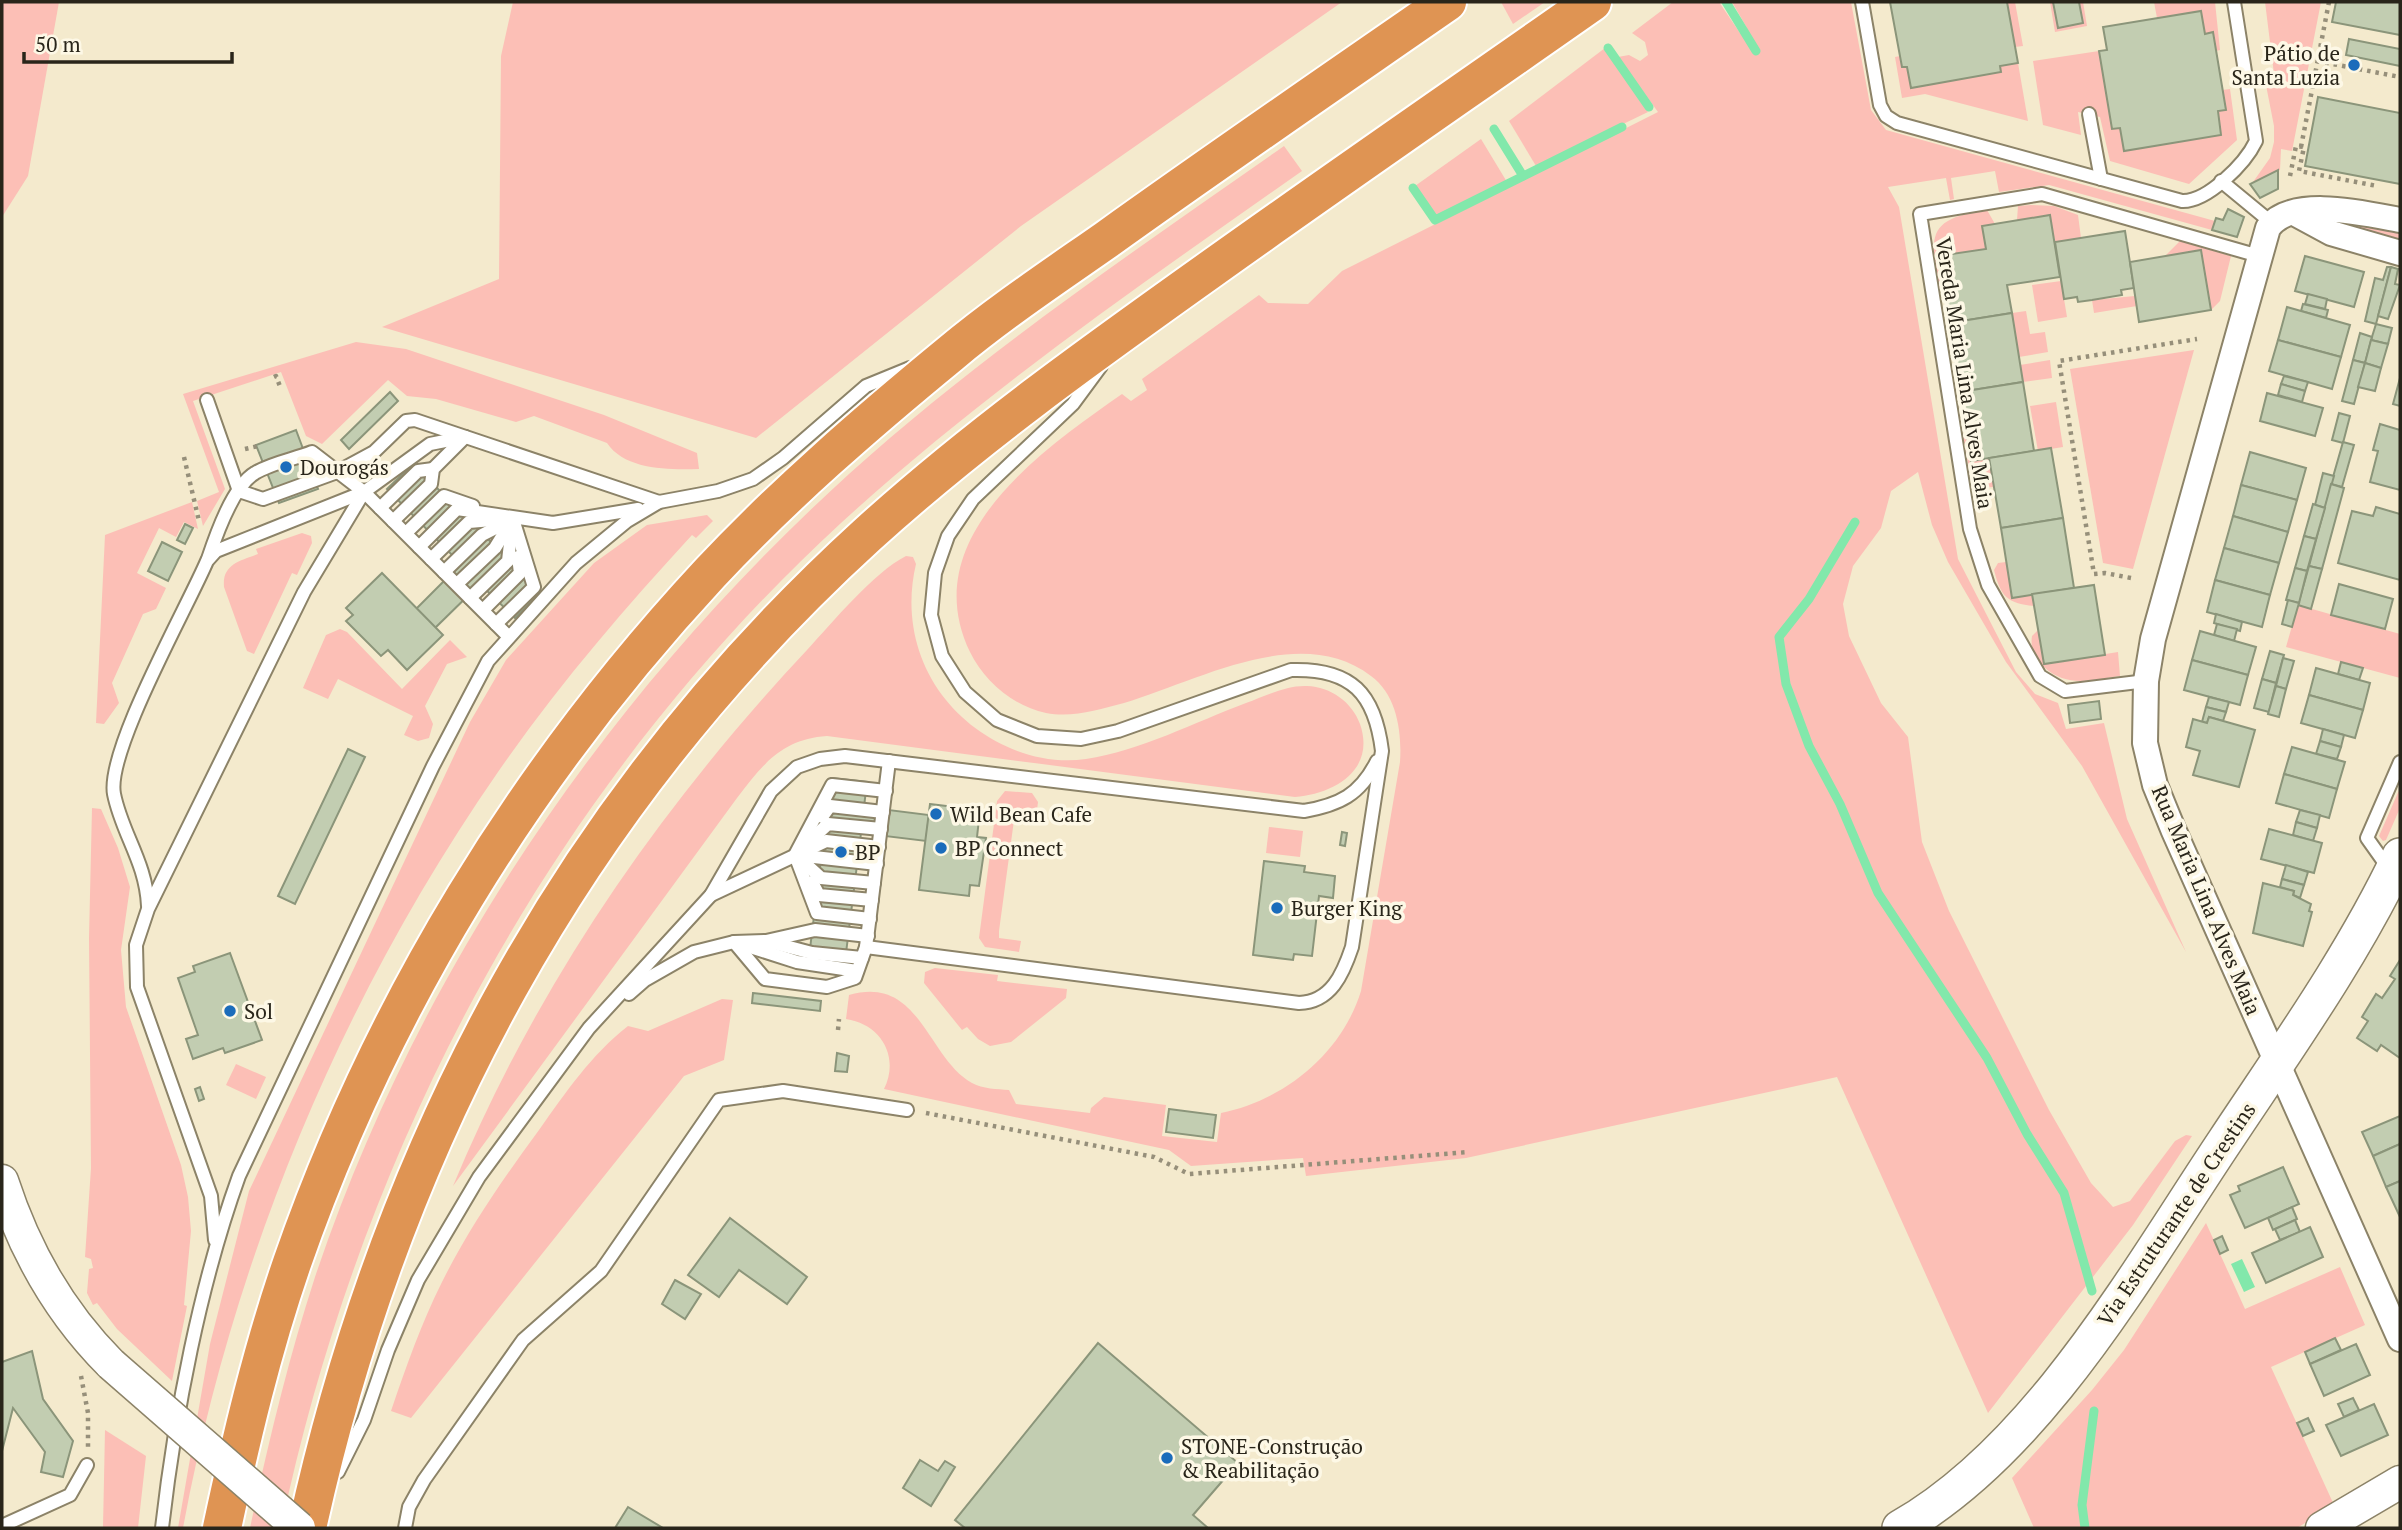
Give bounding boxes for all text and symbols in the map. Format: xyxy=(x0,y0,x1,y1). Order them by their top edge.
scale bar xyxy=(24,21,233,65)
text: 50 m xyxy=(35,30,81,58)
place label: Pátio de Santa Luzia xyxy=(2231,39,2340,91)
marker: Pátio de Santa Luzia xyxy=(2346,57,2362,73)
street label: Vereda Maria Lina Alves Maia xyxy=(1930,235,2000,511)
place label: Dourogás xyxy=(300,453,389,481)
marker: Dourogás xyxy=(278,459,294,475)
street label: Rua Maria Lina Alves Maia xyxy=(2146,781,2268,1020)
place label: Wild Bean Cafe xyxy=(950,800,1092,828)
marker: Wild Bean Cafe xyxy=(928,806,944,822)
place label: BP Connect xyxy=(955,834,1063,862)
place label: BP xyxy=(855,838,880,866)
marker: BP Connect xyxy=(933,840,949,856)
marker: BP xyxy=(833,844,849,860)
place label: Burger King xyxy=(1291,894,1403,922)
marker: Burger King xyxy=(1269,900,1285,916)
place label: Sol xyxy=(244,997,273,1025)
marker: Sol xyxy=(222,1003,238,1019)
street label: Via Estruturante de Crestins xyxy=(2090,1097,2262,1331)
place label: STONE-Construção & Reabilitação xyxy=(1181,1432,1363,1484)
marker: STONE-Construção & Reabilitação xyxy=(1159,1450,1175,1466)

